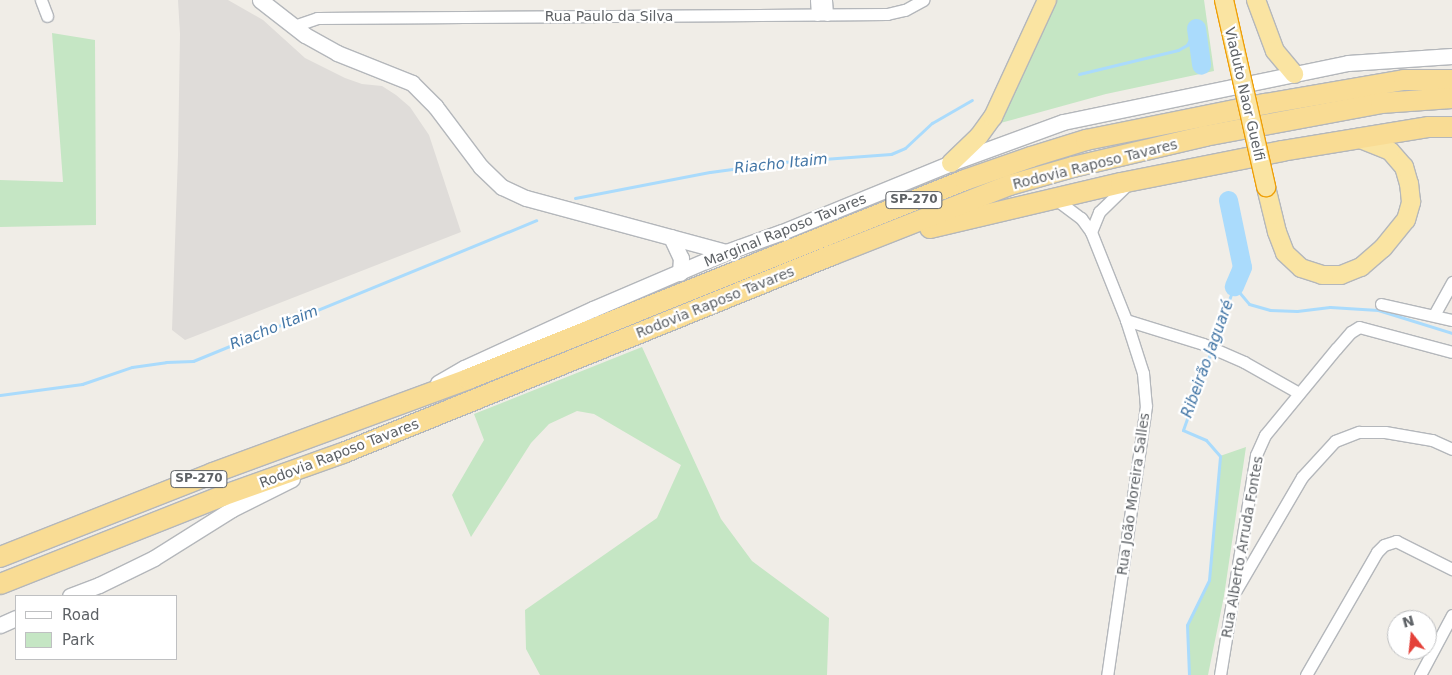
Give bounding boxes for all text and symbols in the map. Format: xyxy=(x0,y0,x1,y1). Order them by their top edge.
street label: Rua Paulo da Silva xyxy=(545,8,673,24)
street label: Viaduto Naor Guelfi xyxy=(1221,25,1269,163)
street label: Rodovia Raposo Tavares xyxy=(1011,135,1179,193)
water label: Riacho Itaim xyxy=(733,150,829,178)
street label: Marginal Raposo Tavares xyxy=(701,190,869,270)
road number: SP-270 xyxy=(885,190,943,210)
street label: Rodovia Raposo Tavares xyxy=(633,263,797,341)
water label: Ribeirão Jaguaré xyxy=(1178,298,1238,420)
water label: Riacho Itaim xyxy=(227,302,321,354)
street label: Rua João Moreira Salles xyxy=(1113,412,1153,576)
street label: Rodovia Raposo Tavares xyxy=(257,415,421,491)
street label: Rua Alberto Arruda Fontes xyxy=(1218,455,1266,639)
road number: SP-270 xyxy=(170,469,228,488)
legend xyxy=(15,595,178,660)
text: Road xyxy=(62,606,100,624)
north arrow xyxy=(1387,610,1437,660)
text: N xyxy=(1400,612,1416,631)
text: Park xyxy=(62,631,94,649)

